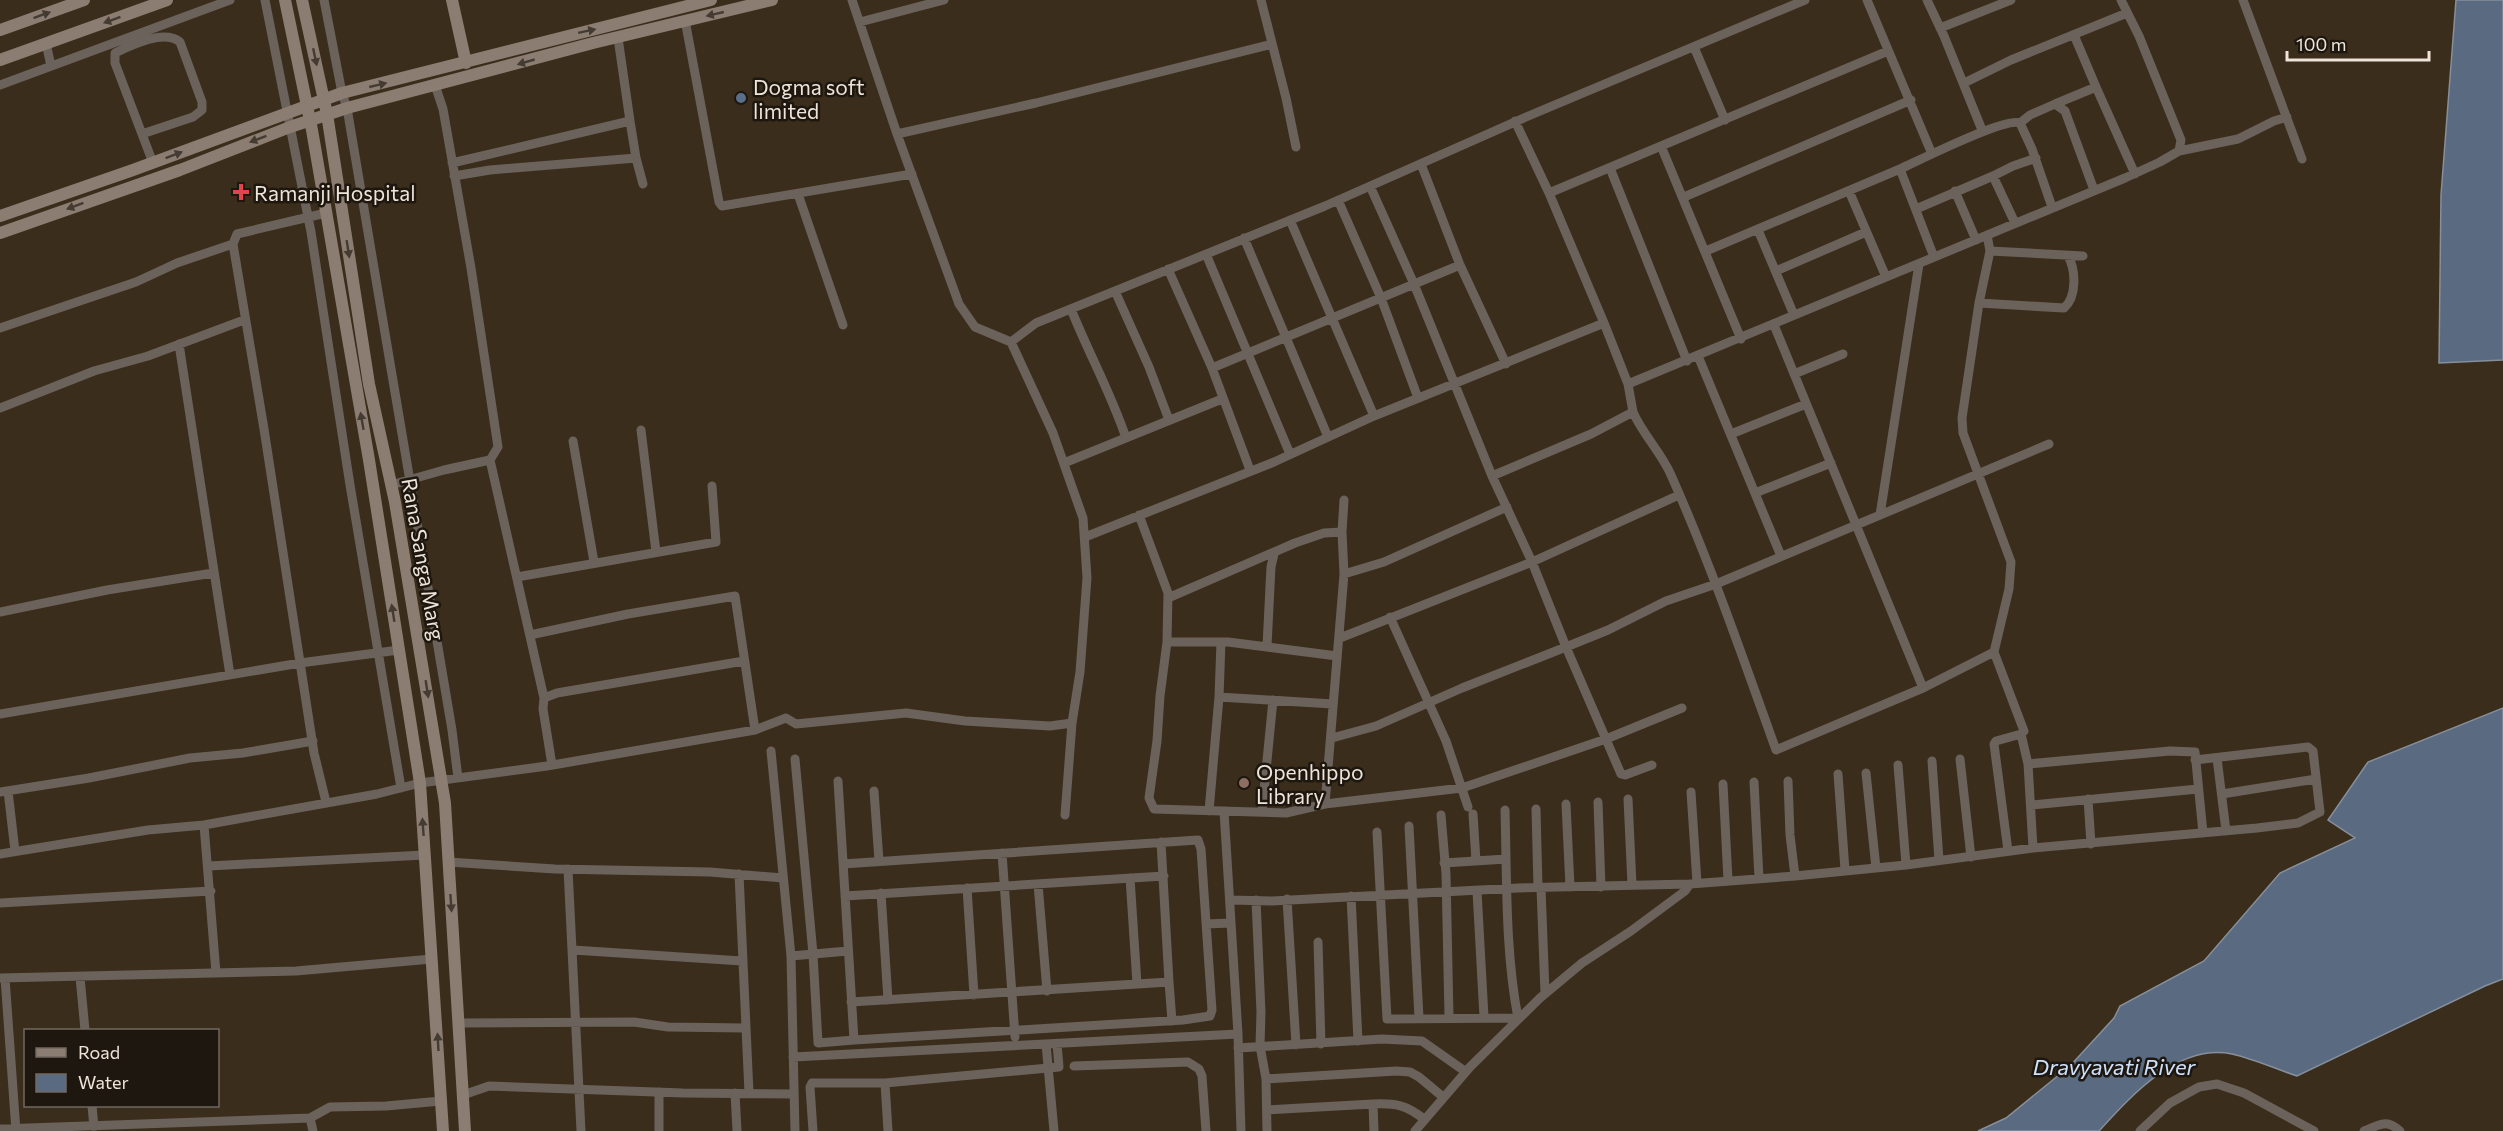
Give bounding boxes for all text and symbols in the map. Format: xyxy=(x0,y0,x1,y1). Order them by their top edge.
one-way arrow xyxy=(706,9,724,19)
one-way arrow xyxy=(33,10,51,19)
one-way arrow xyxy=(103,15,121,25)
scale bar xyxy=(2287,24,2430,62)
one-way arrow xyxy=(578,26,597,36)
text: 100 m xyxy=(2296,33,2346,55)
one-way arrow xyxy=(311,48,320,67)
one-way arrow xyxy=(517,58,535,67)
place label: Dogma soft limited xyxy=(753,74,865,123)
one-way arrow xyxy=(369,80,388,89)
marker: Dogma soft limited xyxy=(734,91,748,105)
one-way arrow xyxy=(249,134,267,144)
one-way arrow xyxy=(165,149,183,159)
place label: Ramanji Hospital xyxy=(254,180,415,205)
marker: Ramanji Hospital xyxy=(232,183,250,201)
one-way arrow xyxy=(66,202,84,211)
one-way arrow xyxy=(344,240,353,259)
one-way arrow xyxy=(357,411,366,430)
street label: Rana Sanga Marg xyxy=(397,476,451,642)
one-way arrow xyxy=(388,603,397,622)
one-way arrow xyxy=(423,680,432,699)
place label: Openhippo Library xyxy=(1256,759,1364,808)
marker: Openhippo Library xyxy=(1237,776,1251,790)
one-way arrow xyxy=(418,817,428,836)
one-way arrow xyxy=(446,894,455,913)
legend xyxy=(24,1029,219,1107)
one-way arrow xyxy=(433,1033,442,1052)
text: Road xyxy=(78,1041,120,1063)
water label: Dravyavati River xyxy=(2033,1053,2197,1080)
text: Water xyxy=(78,1071,129,1093)

